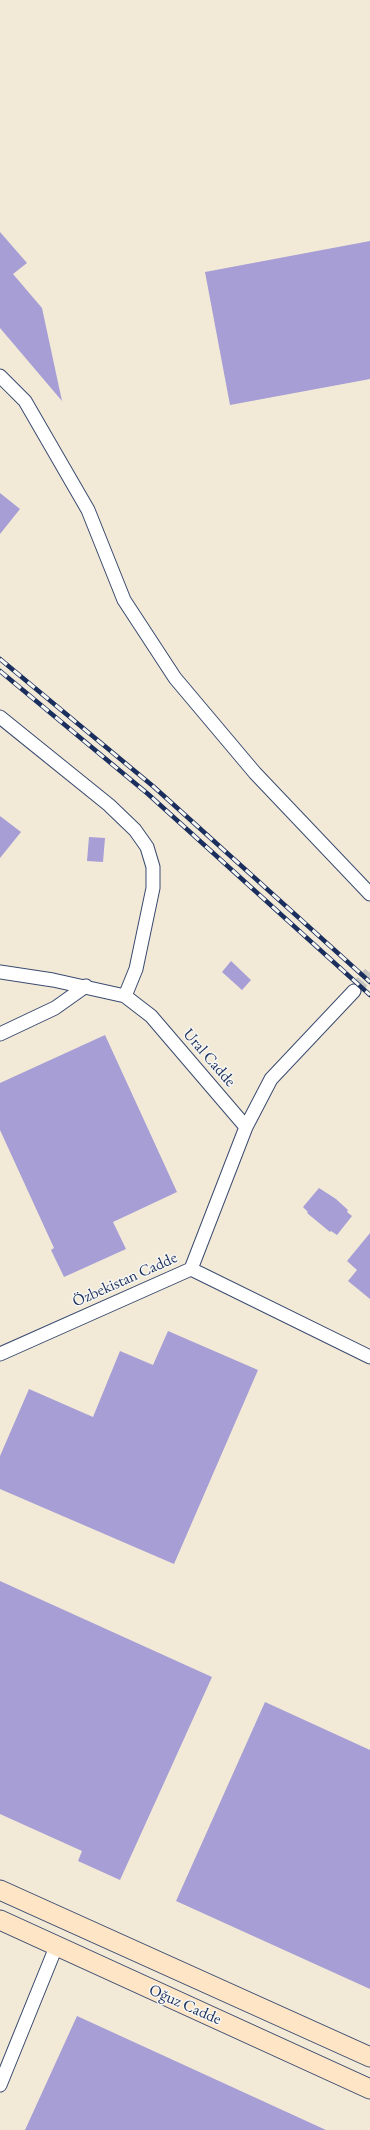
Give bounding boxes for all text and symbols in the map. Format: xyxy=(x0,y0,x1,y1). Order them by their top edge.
street label: Ural Cadde xyxy=(179,1025,239,1091)
street label: Özbekistan Cadde xyxy=(70,1248,180,1312)
street label: Oğuz Cadde xyxy=(146,1981,224,2029)

